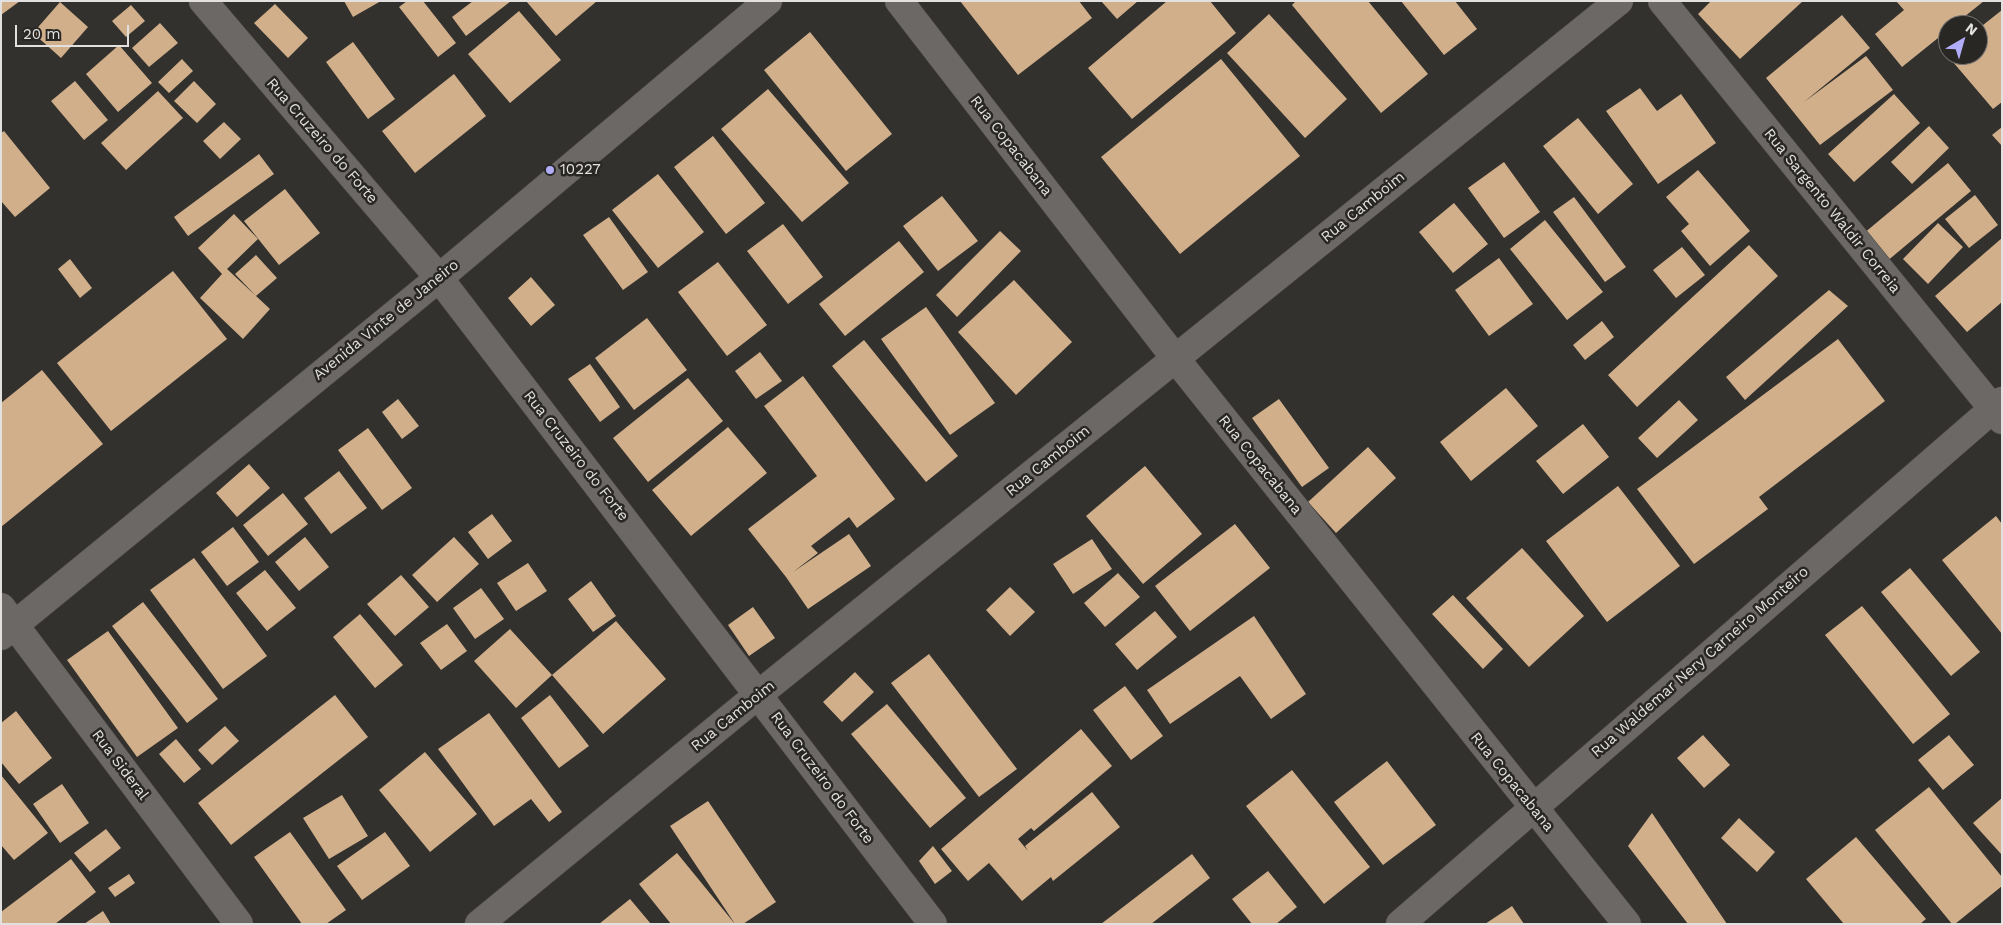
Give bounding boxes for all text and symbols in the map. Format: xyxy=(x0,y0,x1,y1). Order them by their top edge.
scale bar xyxy=(18,15,131,47)
north arrow xyxy=(1938,15,1988,65)
text: N xyxy=(1963,19,1981,38)
text: 20 m xyxy=(23,25,61,43)
street label: Rua Cruzeiro do Forte xyxy=(263,75,381,207)
street label: Rua Copacabana xyxy=(966,92,1056,200)
street label: Rua Sargento Waldir Correia xyxy=(1760,125,1904,297)
place label: 10227 xyxy=(560,161,601,179)
marker: 10227 xyxy=(544,164,556,176)
street label: Rua Camboim xyxy=(1318,168,1408,246)
street label: Avenida Vinte de Janeiro xyxy=(310,256,462,384)
street label: Rua Cruzeiro do Forte xyxy=(520,387,632,525)
street label: Rua Copacabana xyxy=(1214,412,1306,518)
street label: Rua Camboim xyxy=(1003,422,1093,500)
street label: Rua Waldemar Nery Carneiro Monteiro xyxy=(1588,563,1812,761)
street label: Rua Camboim xyxy=(688,677,778,755)
street label: Rua Cruzeiro do Forte xyxy=(767,709,877,847)
street label: Rua Sideral xyxy=(88,726,152,804)
street label: Rua Copacabana xyxy=(1466,729,1558,835)

